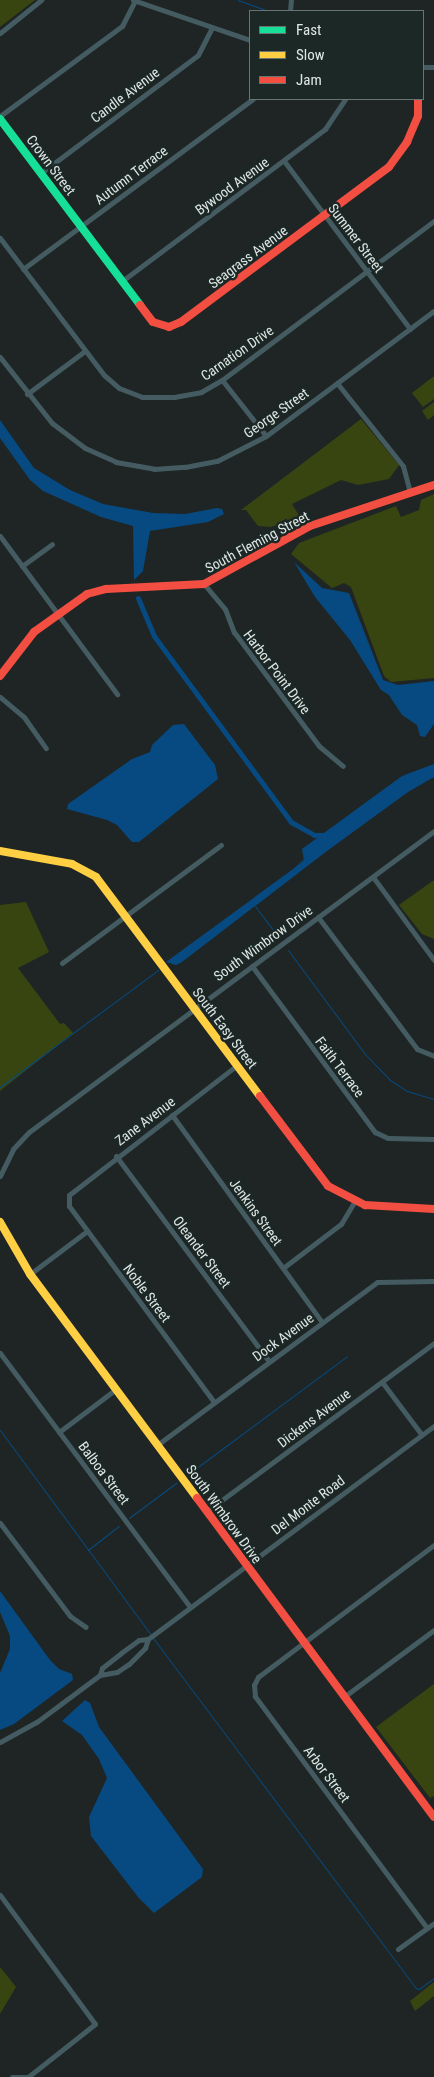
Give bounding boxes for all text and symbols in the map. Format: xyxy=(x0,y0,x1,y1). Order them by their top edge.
legend xyxy=(249,10,424,100)
text: Fast xyxy=(296,21,321,39)
text: Slow xyxy=(296,46,325,64)
street label: Candle Avenue xyxy=(87,64,163,126)
text: Jam xyxy=(296,71,322,89)
street label: Crown Street xyxy=(23,132,79,198)
street label: Autumn Terrace xyxy=(91,142,171,208)
street label: Bywood Avenue xyxy=(192,154,272,218)
street label: Summer Street xyxy=(325,200,387,276)
street label: Seagrass Avenue xyxy=(205,222,291,292)
street label: Carnation Drive xyxy=(197,322,277,384)
street label: George Street xyxy=(240,384,312,442)
street label: South Fleming Street xyxy=(202,508,312,576)
street label: Harbor Point Drive xyxy=(240,627,314,717)
street label: South Wimbrow Drive xyxy=(210,902,316,984)
street label: South Easy Street xyxy=(189,984,261,1072)
street label: Faith Terrace xyxy=(312,1033,368,1101)
street label: Zane Avenue xyxy=(112,1093,178,1149)
street label: Jenkins Street xyxy=(226,1175,286,1249)
street label: Oleander Street xyxy=(170,1213,234,1291)
street label: Noble Street xyxy=(120,1261,174,1325)
street label: Dock Avenue xyxy=(249,1309,317,1365)
street label: Dickens Avenue xyxy=(274,1385,354,1451)
street label: Balboa Street xyxy=(75,1438,133,1508)
street label: South Wimbrow Drive xyxy=(183,1461,265,1567)
street label: Del Monte Road xyxy=(268,1472,348,1538)
street label: Arbor Street xyxy=(300,1742,354,1806)

